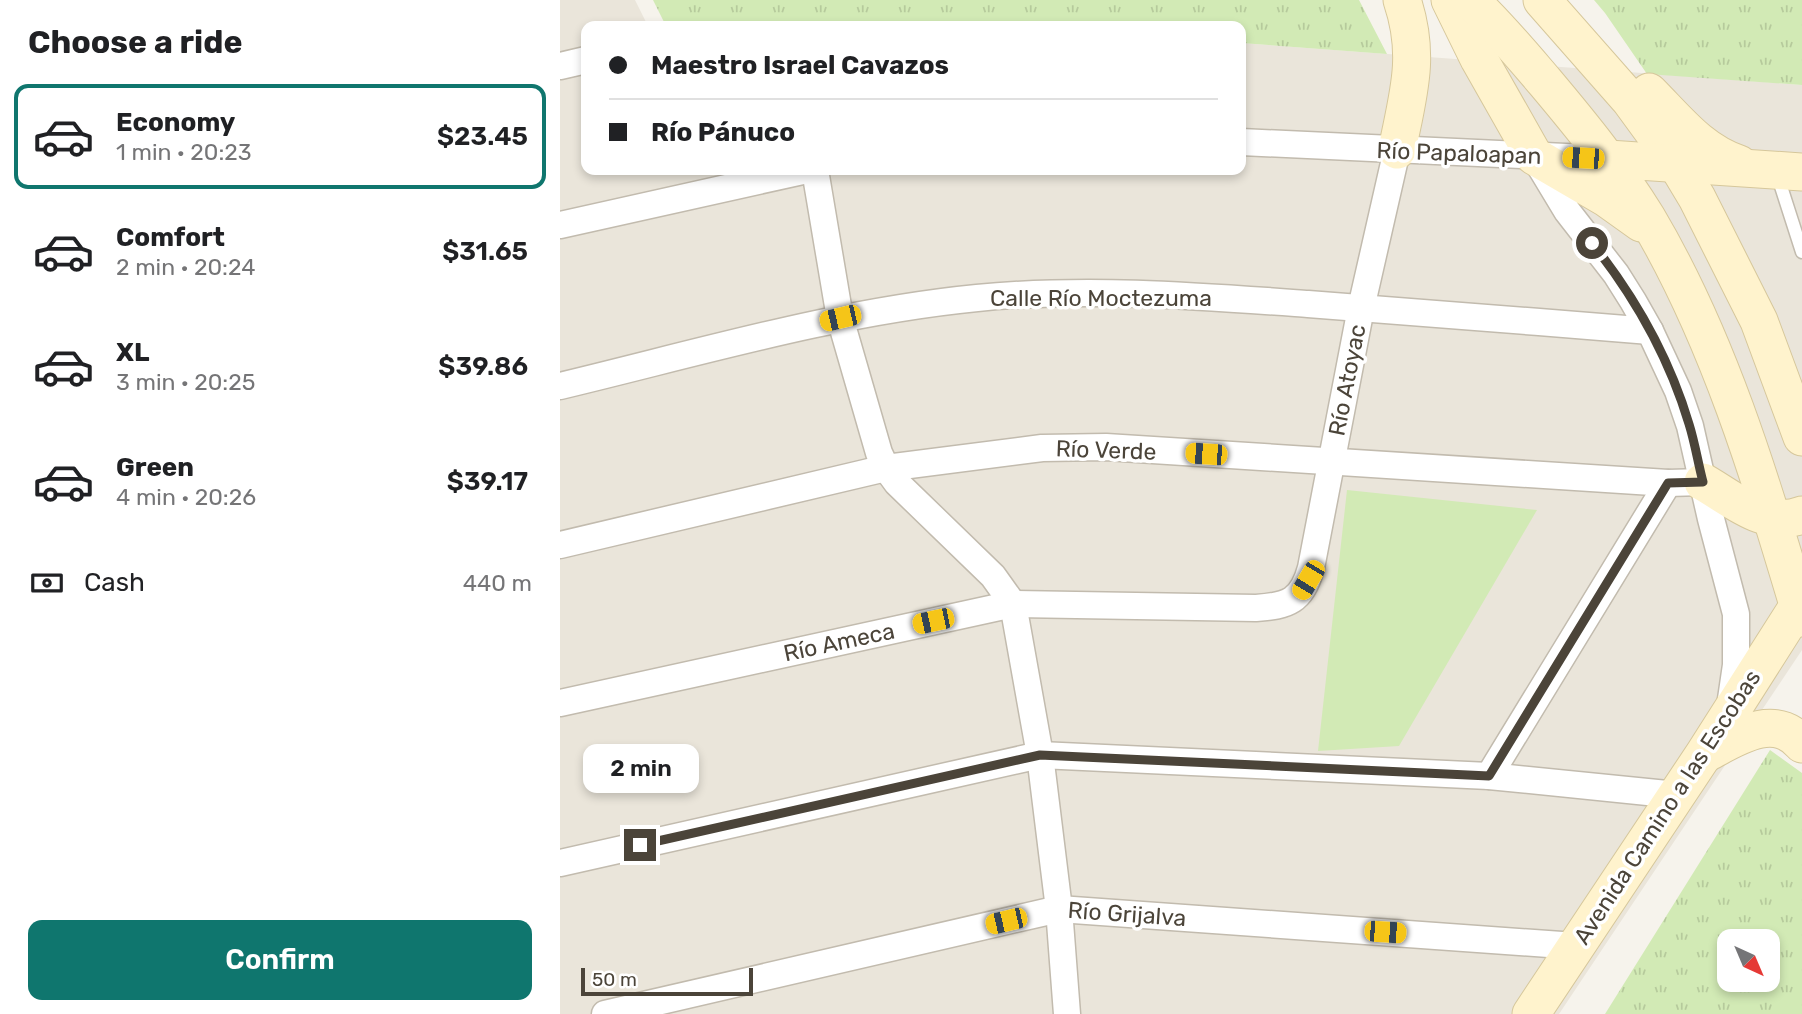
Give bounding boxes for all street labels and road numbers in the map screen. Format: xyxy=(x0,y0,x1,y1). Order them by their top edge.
street label: Río Papaloapan xyxy=(1376,136,1542,170)
street label: Calle Río Moctezuma xyxy=(990,284,1212,312)
street label: Río Atoyac xyxy=(1322,322,1372,438)
street label: Río Verde xyxy=(1055,434,1157,466)
street label: Río Ameca xyxy=(781,617,897,667)
street label: Avenida Camino a las Escobas xyxy=(1568,664,1766,950)
street label: Río Grijalva xyxy=(1067,896,1187,932)

